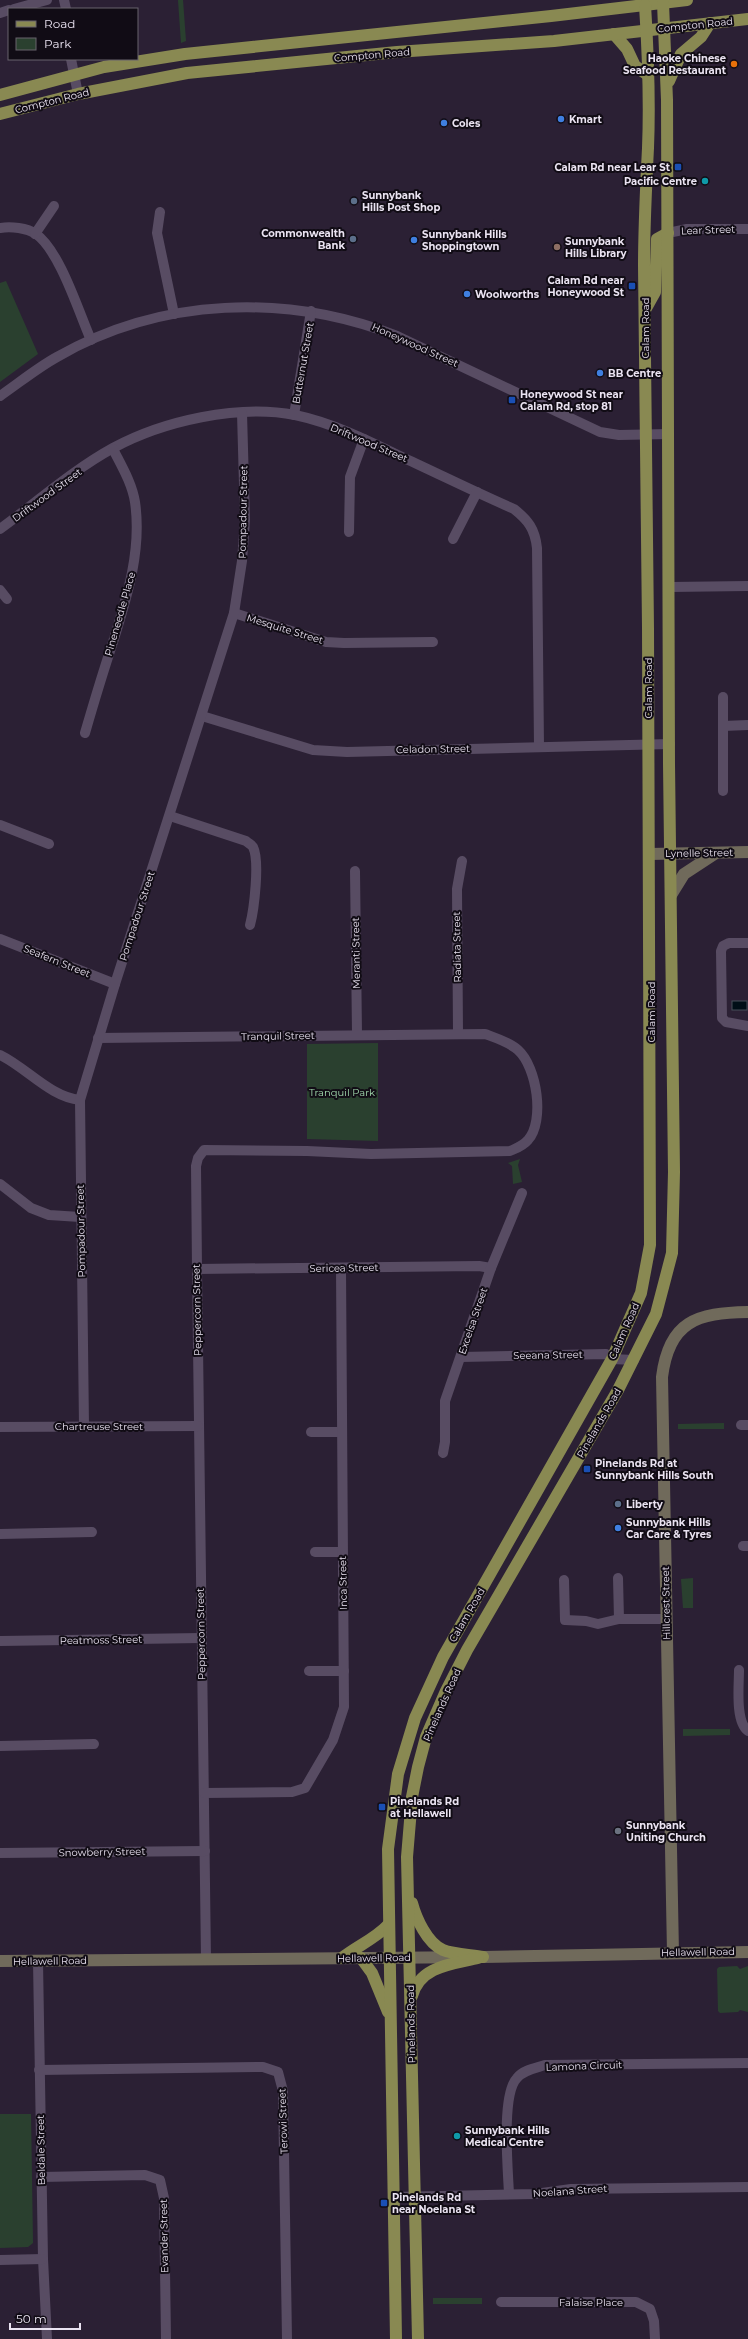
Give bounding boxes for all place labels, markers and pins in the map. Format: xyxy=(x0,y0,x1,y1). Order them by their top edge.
place label: Haoke Chinese Seafood Restaurant xyxy=(623,52,727,77)
marker: Haoke Chinese Seafood Restaurant xyxy=(729,59,739,69)
place label: Kmart xyxy=(569,113,602,126)
marker: Kmart xyxy=(556,114,566,124)
place label: Coles xyxy=(452,117,481,130)
marker: Coles xyxy=(439,118,449,128)
place label: Calam Rd near Lear St xyxy=(554,161,671,174)
marker: Calam Rd near Lear St xyxy=(673,162,683,172)
place label: Pacific Centre xyxy=(624,175,697,188)
marker: Pacific Centre xyxy=(700,176,710,186)
place label: Sunnybank Hills Post Shop xyxy=(362,189,440,214)
marker: Sunnybank Hills Post Shop xyxy=(349,196,359,206)
place label: Commonwealth Bank xyxy=(261,227,345,252)
place label: Sunnybank Hills Shoppingtown xyxy=(422,228,507,253)
marker: Commonwealth Bank xyxy=(348,234,358,244)
marker: Sunnybank Hills Shoppingtown xyxy=(409,235,419,245)
place label: Sunnybank Hills Library xyxy=(565,235,628,260)
marker: Sunnybank Hills Library xyxy=(552,242,562,252)
place label: Calam Rd near Honeywood St xyxy=(547,274,625,299)
marker: Calam Rd near Honeywood St xyxy=(627,281,637,291)
place label: Woolworths xyxy=(475,288,540,301)
marker: Woolworths xyxy=(462,289,472,299)
place label: BB Centre xyxy=(608,367,661,380)
marker: BB Centre xyxy=(595,368,605,378)
place label: Honeywood St near Calam Rd, stop 81 xyxy=(520,388,624,413)
marker: Honeywood St near Calam Rd, stop 81 xyxy=(507,395,517,405)
place label: Pinelands Rd at Sunnybank Hills South xyxy=(595,1457,714,1482)
marker: Pinelands Rd at Sunnybank Hills South xyxy=(582,1464,592,1474)
place label: Liberty xyxy=(626,1498,664,1511)
marker: Liberty xyxy=(613,1499,623,1509)
place label: Sunnybank Hills Car Care & Tyres xyxy=(626,1516,712,1541)
marker: Sunnybank Hills Car Care & Tyres xyxy=(613,1523,623,1533)
place label: Pinelands Rd at Hellawell xyxy=(390,1795,459,1820)
marker: Pinelands Rd at Hellawell xyxy=(377,1802,387,1812)
place label: Sunnybank Uniting Church xyxy=(626,1819,706,1844)
marker: Sunnybank Uniting Church xyxy=(613,1826,623,1836)
place label: Sunnybank Hills Medical Centre xyxy=(465,2124,550,2149)
marker: Sunnybank Hills Medical Centre xyxy=(452,2131,462,2141)
place label: Pinelands Rd near Noelana St xyxy=(392,2191,476,2216)
marker: Pinelands Rd near Noelana St xyxy=(379,2198,389,2208)

